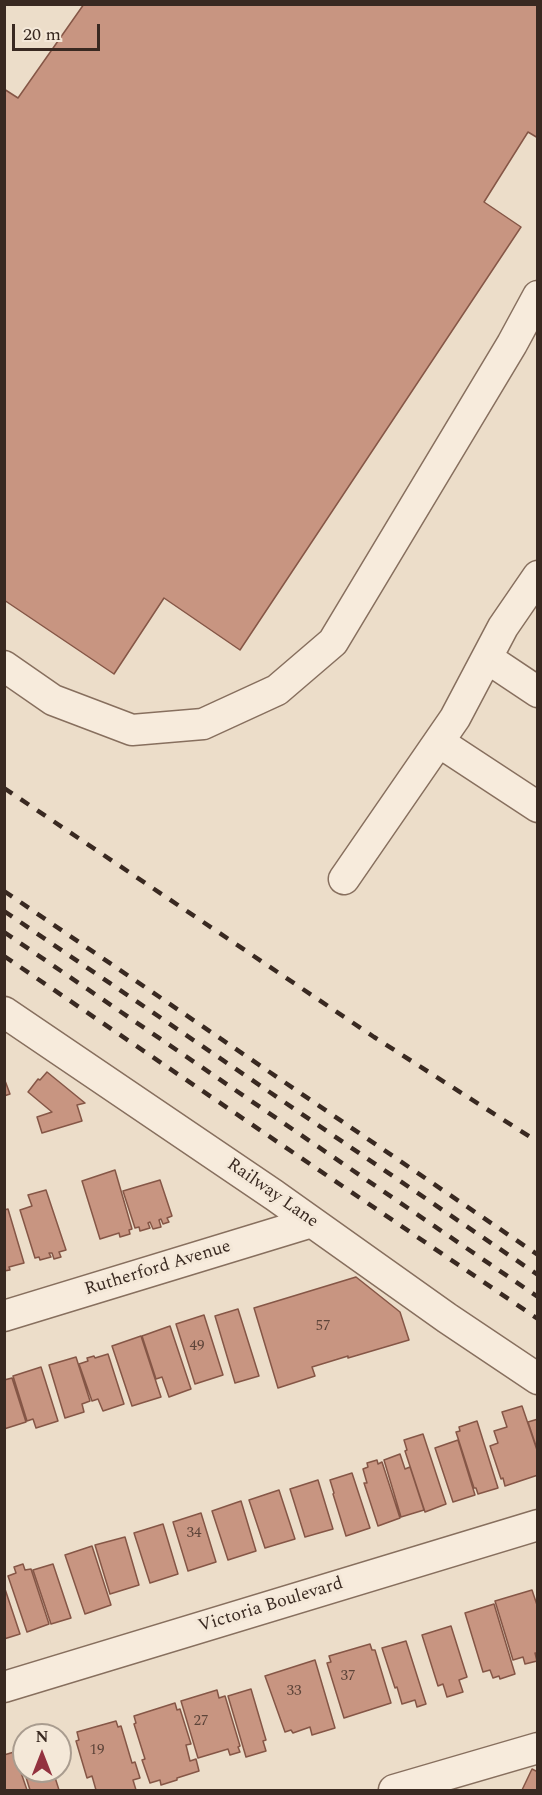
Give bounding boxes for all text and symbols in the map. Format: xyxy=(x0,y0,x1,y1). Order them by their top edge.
scale bar xyxy=(15,12,104,50)
text: 20 m xyxy=(23,21,61,48)
street label: Railway Lane xyxy=(222,1155,322,1233)
street label: Rutherford Avenue xyxy=(82,1236,234,1302)
house number: 57 xyxy=(316,1318,330,1336)
house number: 49 xyxy=(190,1338,204,1356)
house number: 34 xyxy=(187,1525,201,1543)
street label: Victoria Boulevard xyxy=(196,1574,346,1638)
house number: 37 xyxy=(341,1668,355,1686)
house number: 33 xyxy=(287,1683,301,1701)
house number: 27 xyxy=(194,1713,208,1731)
north arrow xyxy=(12,1723,72,1783)
text: N xyxy=(35,1725,49,1749)
house number: 19 xyxy=(90,1742,104,1760)

